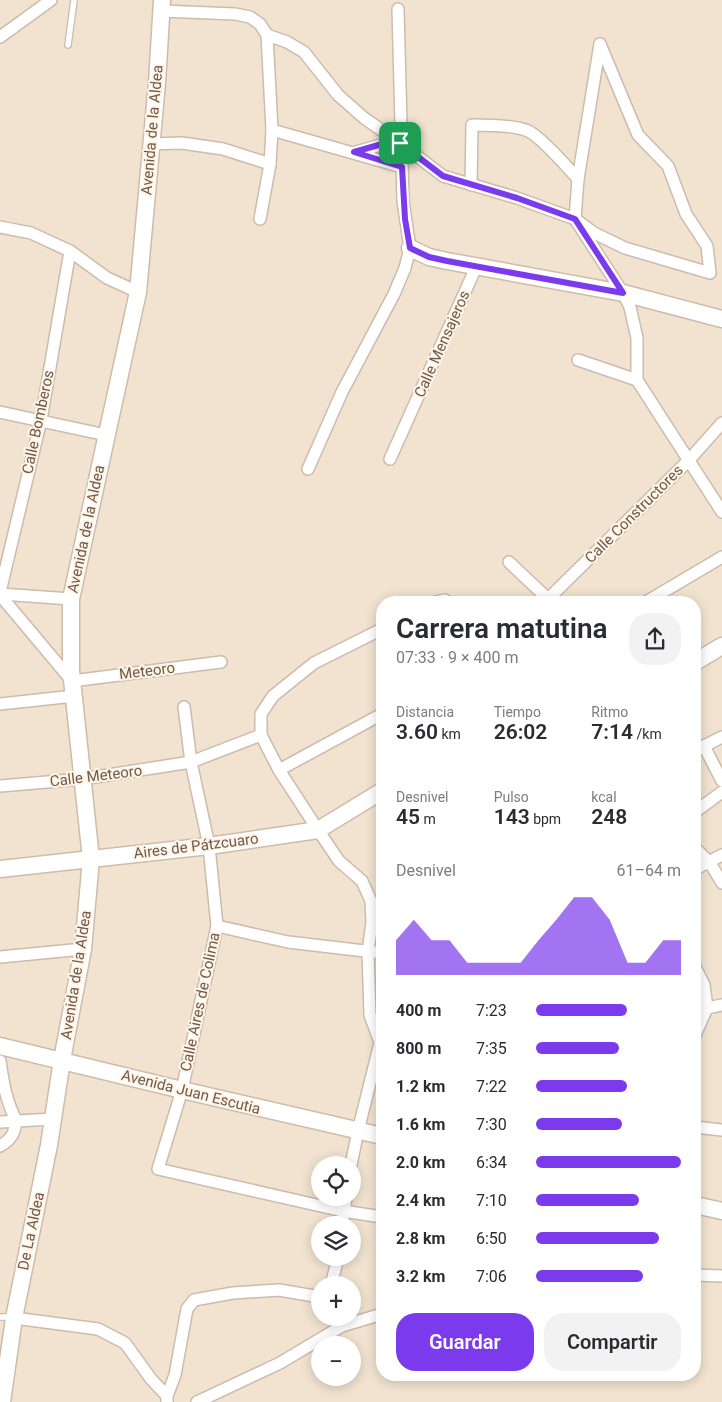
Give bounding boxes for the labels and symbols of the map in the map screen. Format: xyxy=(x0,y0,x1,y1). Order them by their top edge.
street label: Avenida de la Aldea xyxy=(137,64,167,196)
pin xyxy=(379,122,421,164)
street label: Calle Mensajeros xyxy=(410,288,474,400)
street label: Calle Bomberos xyxy=(18,369,58,475)
street label: Calle Constructores xyxy=(581,461,687,567)
street label: Avenida de la Aldea xyxy=(64,463,108,595)
street label: Meteoro xyxy=(118,659,176,683)
street label: Calle Meteoro xyxy=(49,761,143,791)
street label: Aires de Pátzcuaro xyxy=(133,829,259,863)
street label: Avenida de la Aldea xyxy=(57,909,95,1041)
street label: Calle Aires de Colima xyxy=(176,931,224,1073)
street label: Avenida Juan Escutia xyxy=(120,1066,262,1118)
street label: De La Aldea xyxy=(14,1190,48,1272)

